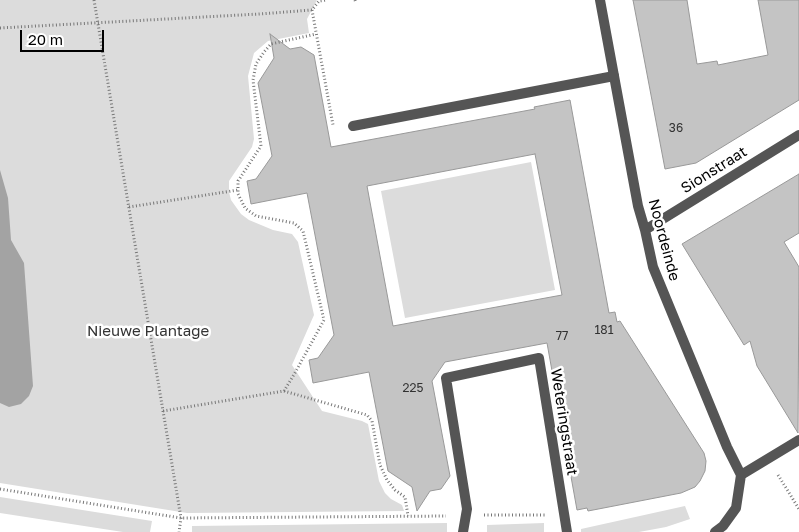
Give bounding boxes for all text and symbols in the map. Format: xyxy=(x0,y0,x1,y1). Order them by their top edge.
scale bar xyxy=(22,20,106,52)
text: 20 m xyxy=(28,30,63,48)
house number: 36 xyxy=(669,121,683,135)
street label: Sionstraat xyxy=(678,143,750,197)
street label: Noordeinde xyxy=(644,197,684,283)
park label: Nieuwe Plantage xyxy=(87,322,209,340)
house number: 181 xyxy=(595,323,613,337)
house number: 77 xyxy=(556,329,568,343)
street label: Weteringstraat xyxy=(547,367,581,477)
house number: 225 xyxy=(403,381,423,395)

